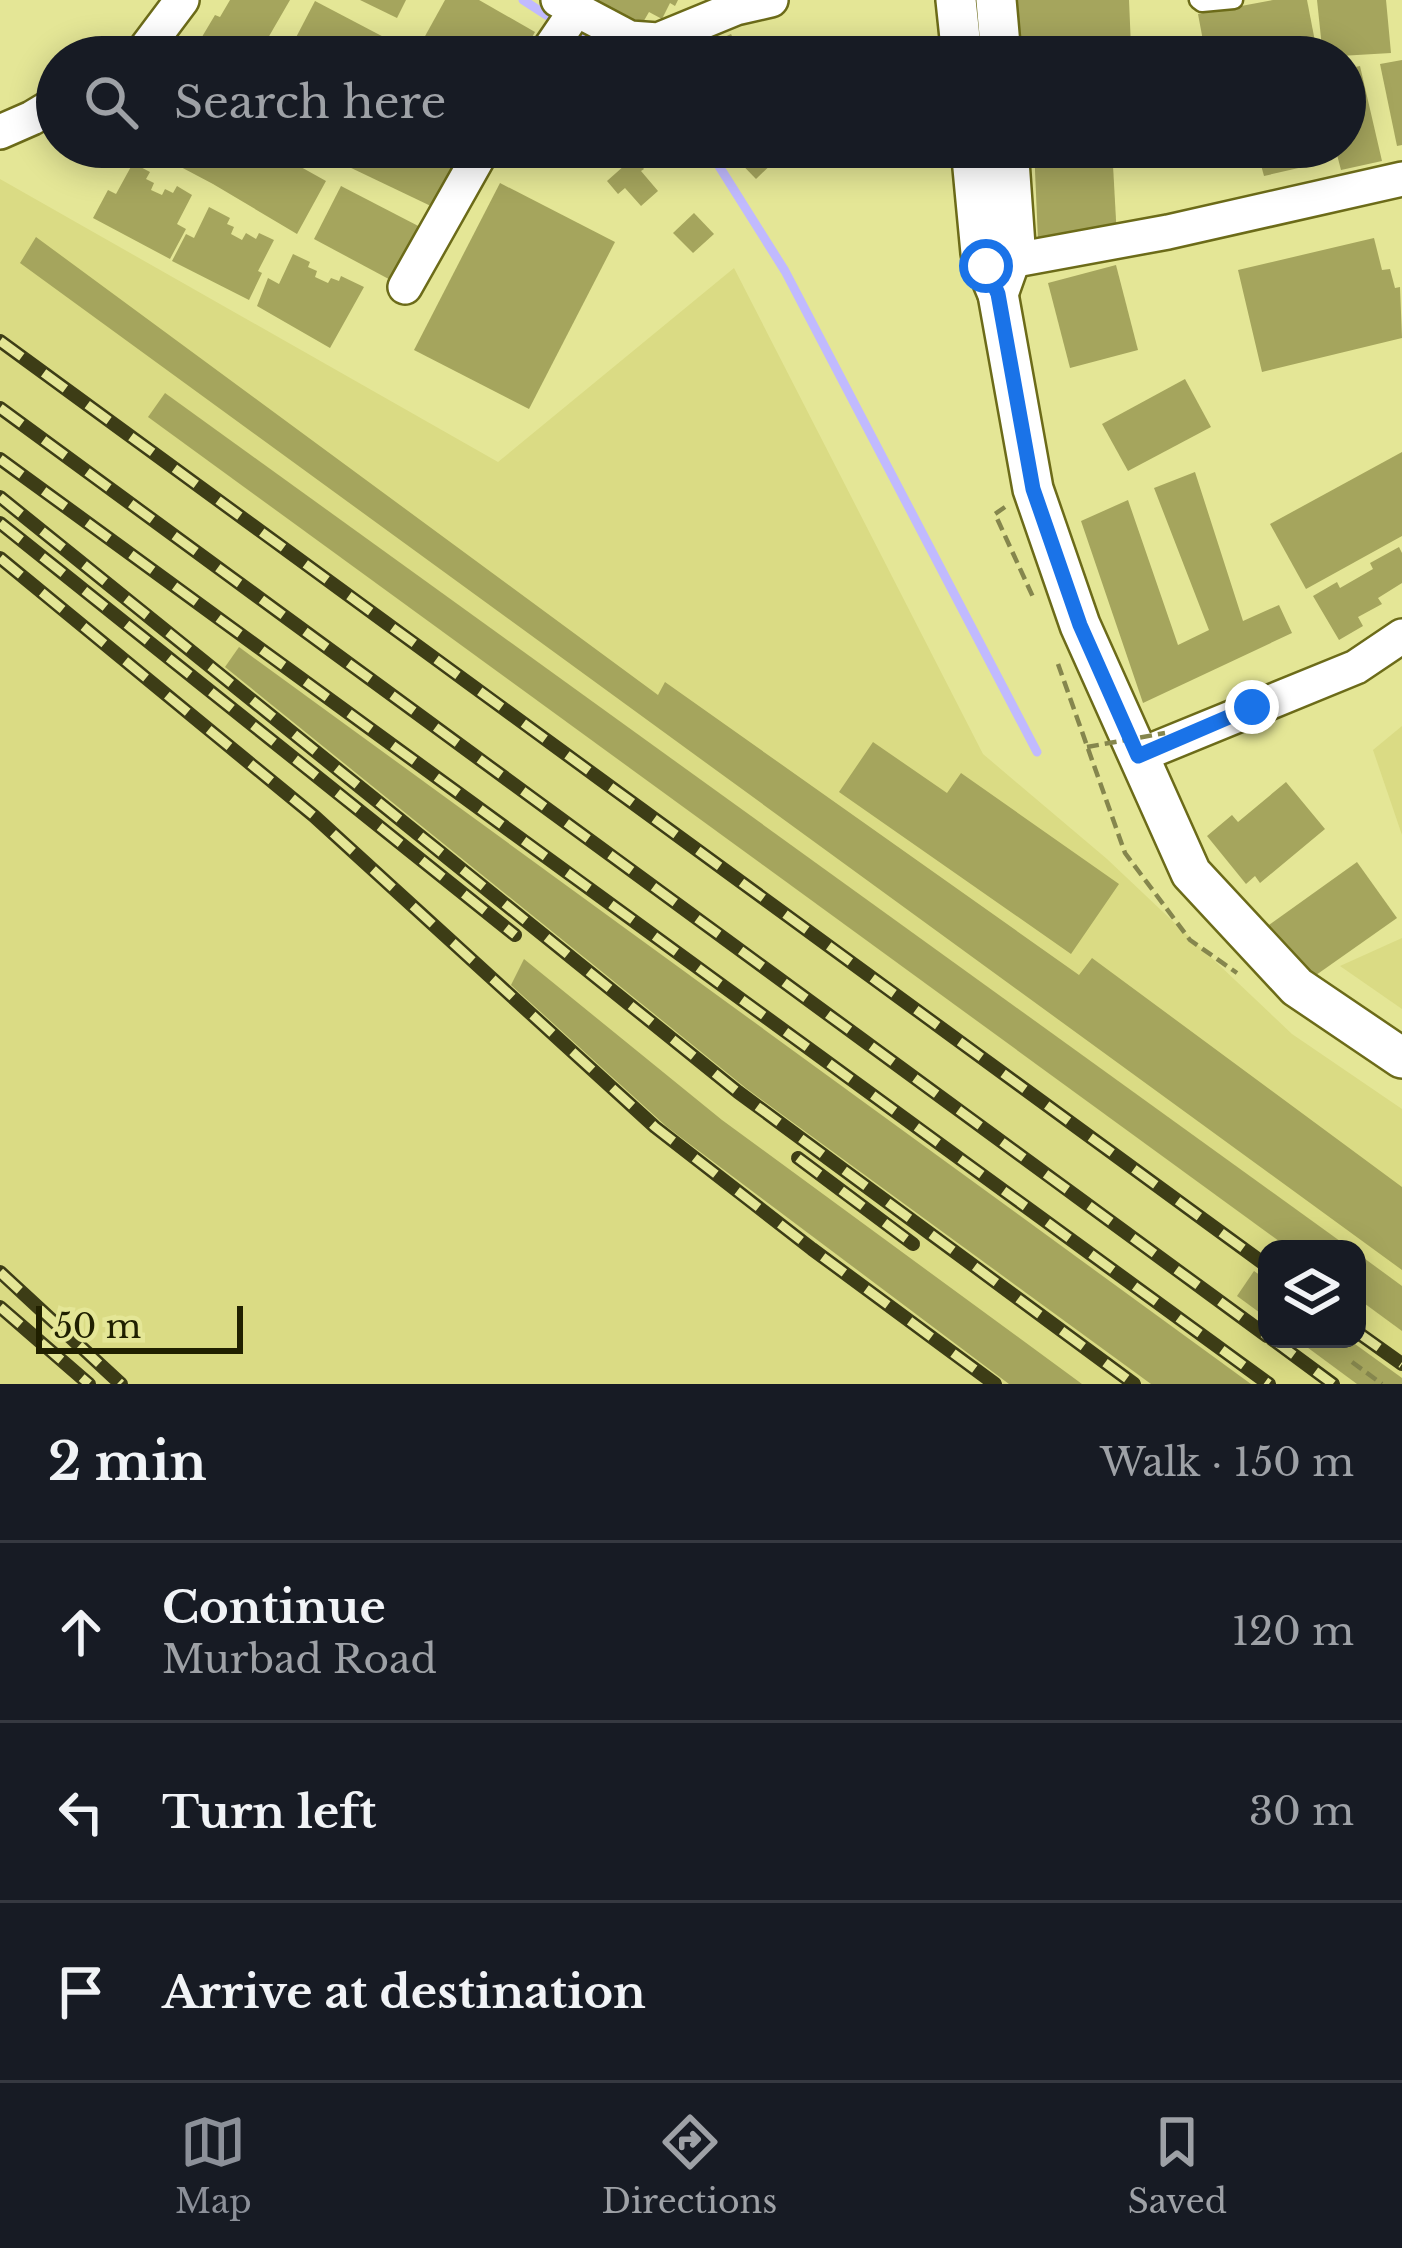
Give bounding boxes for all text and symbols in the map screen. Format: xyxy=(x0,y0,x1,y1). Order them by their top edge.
search box xyxy=(36,36,1366,168)
icon: search xyxy=(78,69,144,135)
text: Search here xyxy=(174,74,446,130)
route start xyxy=(959,239,1013,293)
route end xyxy=(1225,680,1279,734)
map controls xyxy=(1258,1240,1366,1348)
button: layers xyxy=(1258,1240,1366,1348)
scale bar xyxy=(36,1300,243,1353)
text: 50 m xyxy=(54,1306,141,1347)
text: 2 min xyxy=(48,1431,207,1494)
text: Walk · 150 m xyxy=(1100,1438,1354,1487)
text: Continue xyxy=(162,1579,386,1635)
icon: ahead xyxy=(48,1599,114,1665)
text: 120 m xyxy=(1232,1607,1354,1656)
text: Murbad Road xyxy=(162,1635,437,1684)
icon: left xyxy=(48,1779,114,1845)
text: Turn left xyxy=(162,1784,376,1840)
text: 30 m xyxy=(1249,1787,1354,1836)
icon: arrive xyxy=(48,1959,114,2025)
text: Arrive at destination xyxy=(162,1964,646,2020)
tab: Map xyxy=(175,2109,252,2222)
tab: Directions xyxy=(602,2109,777,2222)
tab: Saved xyxy=(1127,2109,1227,2222)

